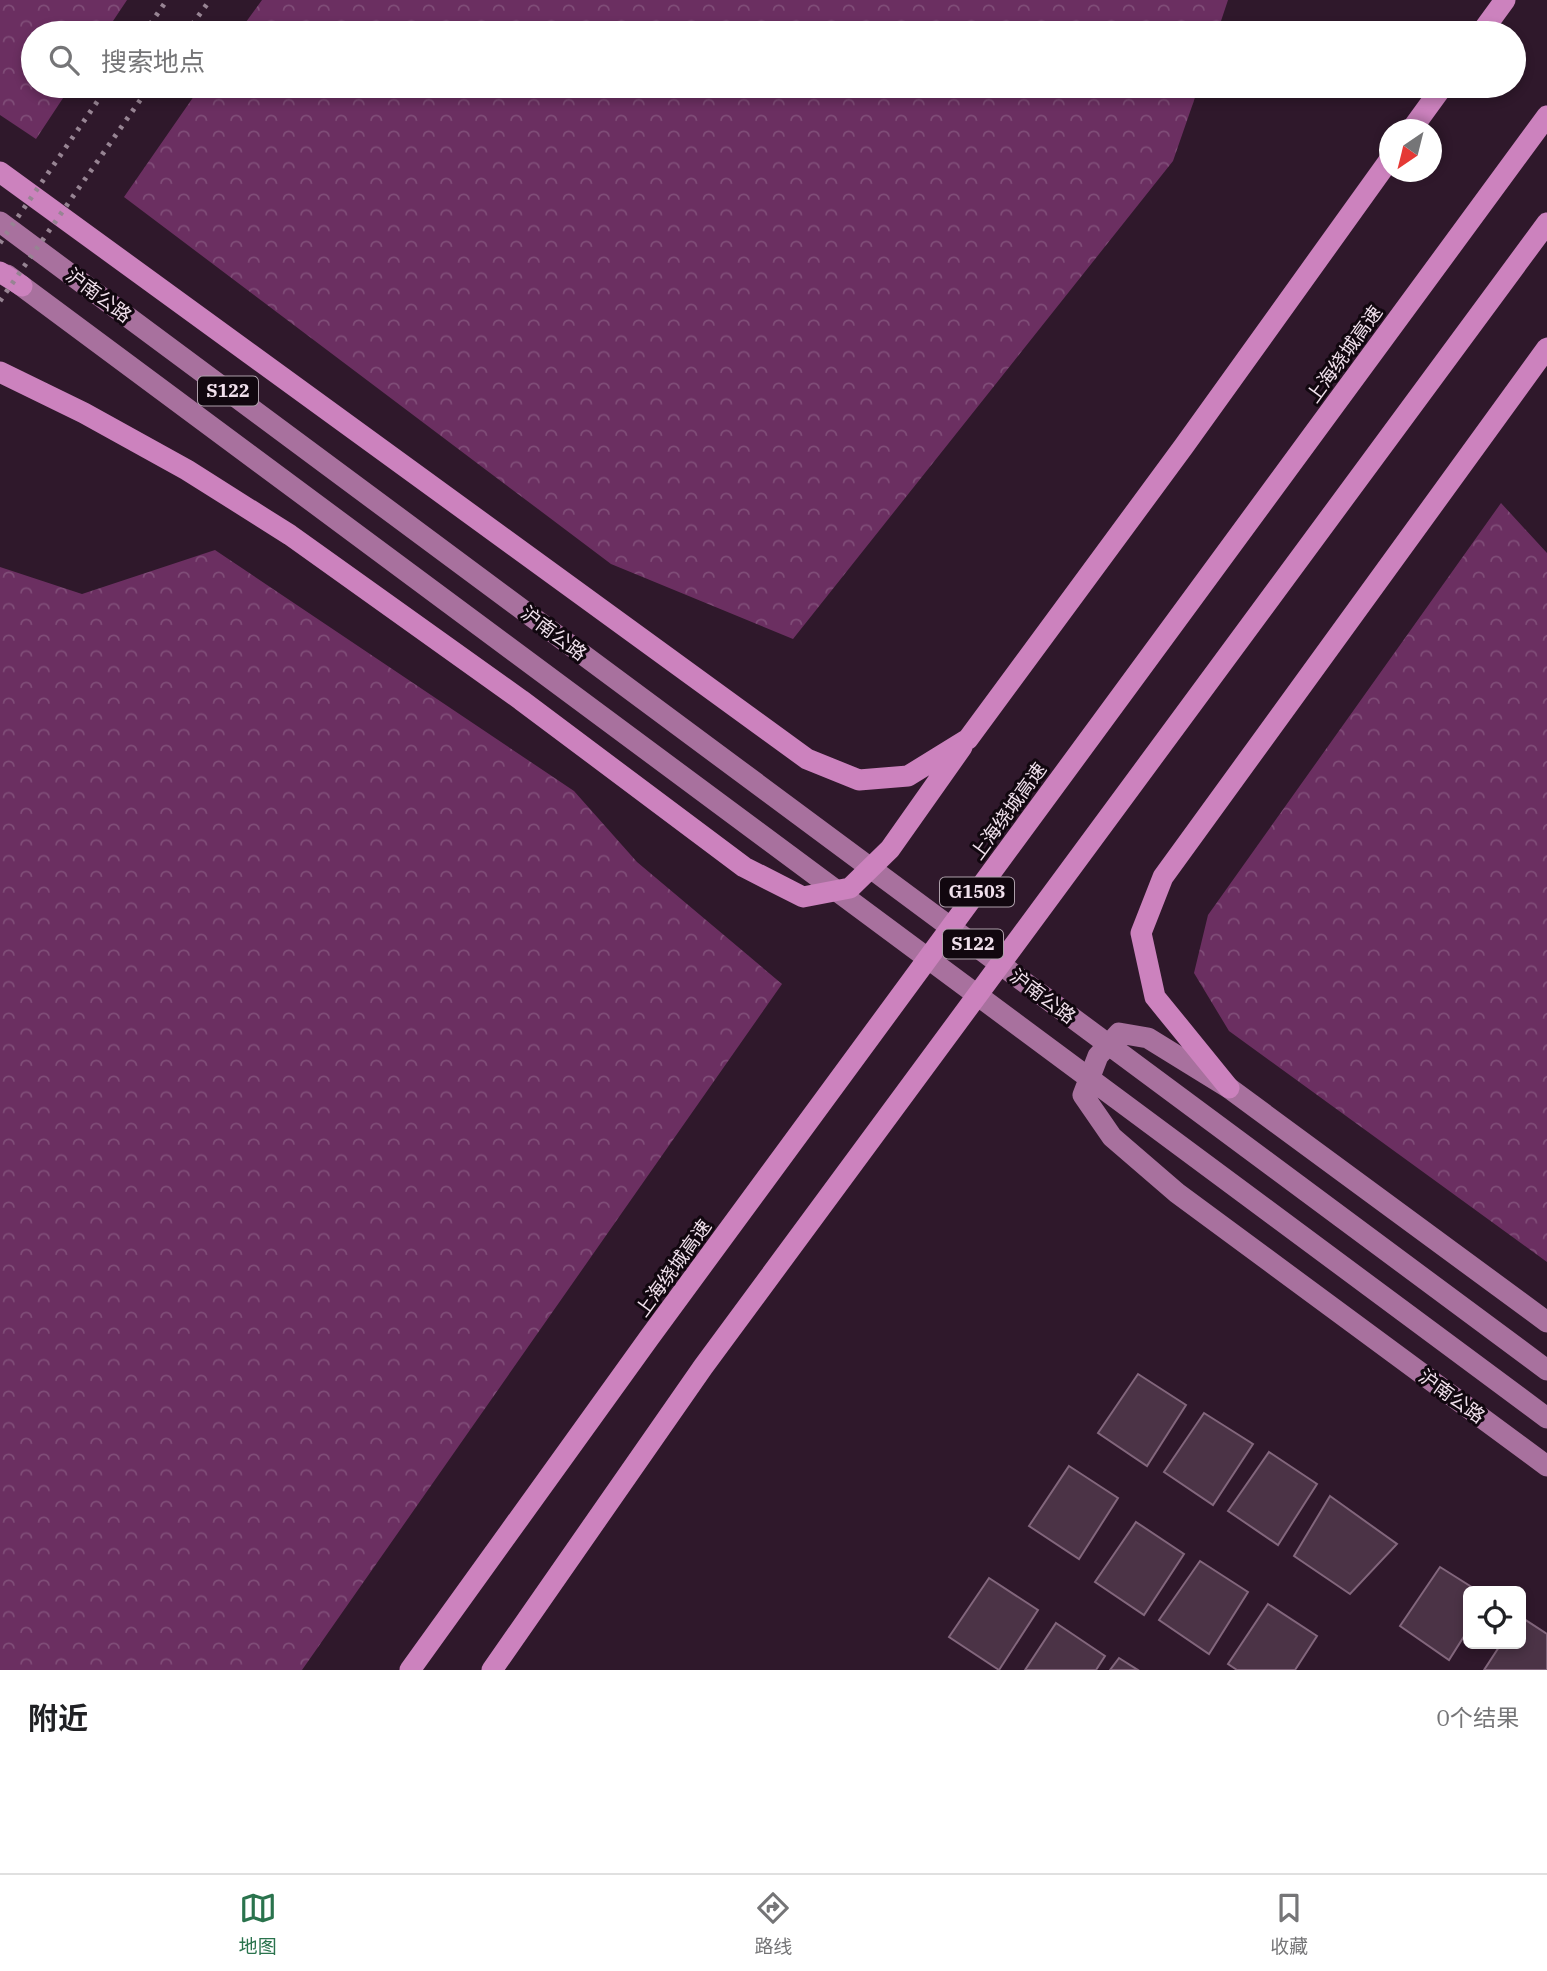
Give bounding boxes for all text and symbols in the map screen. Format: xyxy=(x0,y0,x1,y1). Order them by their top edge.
search box xyxy=(21,21,1526,98)
icon: search xyxy=(45,41,83,79)
text: 搜索地点 xyxy=(101,44,205,78)
north arrow xyxy=(1379,119,1442,182)
street label: 沪南公路 xyxy=(61,263,137,327)
street label: 上海绕城高速 xyxy=(1301,301,1387,407)
road number: S122 xyxy=(198,376,258,405)
street label: 沪南公路 xyxy=(516,601,592,665)
street label: 上海绕城高速 xyxy=(965,758,1051,864)
road number: G1503 xyxy=(940,878,1014,906)
road number: S122 xyxy=(943,930,1003,959)
street label: 沪南公路 xyxy=(1005,964,1081,1028)
street label: 上海绕城高速 xyxy=(630,1215,716,1321)
street label: 沪南公路 xyxy=(1414,1364,1490,1428)
map controls xyxy=(1463,1586,1526,1649)
button: locate xyxy=(1463,1586,1526,1649)
text: 附近 xyxy=(28,1698,88,1737)
text: 0个结果 xyxy=(1436,1702,1519,1732)
tab: 地图 xyxy=(239,1889,277,1958)
tab: 路线 xyxy=(754,1889,792,1958)
tab: 收藏 xyxy=(1270,1889,1308,1958)

